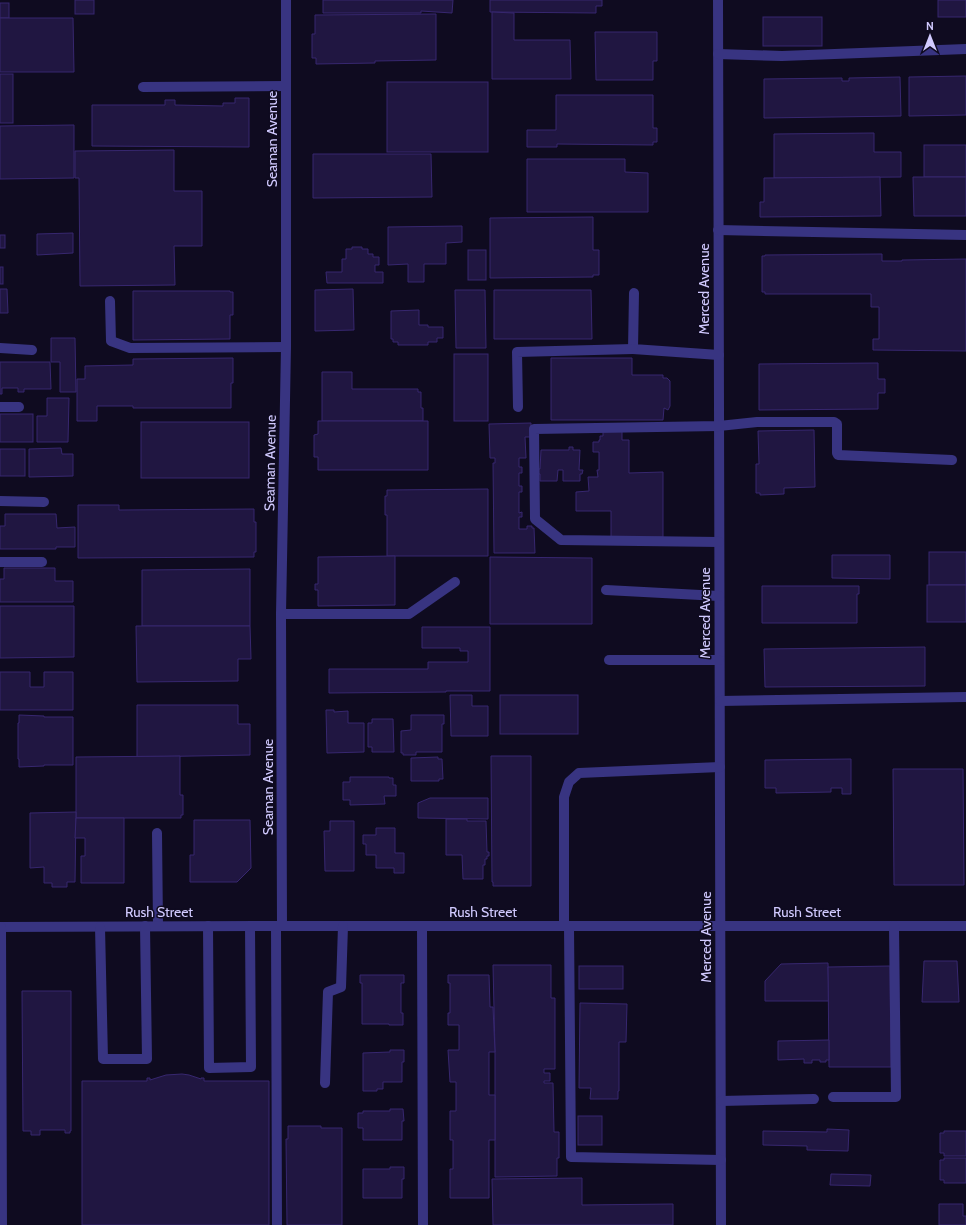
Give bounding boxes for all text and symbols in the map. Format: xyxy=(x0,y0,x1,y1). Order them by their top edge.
north arrow xyxy=(910,16,950,56)
text: N xyxy=(926,19,934,33)
street label: Seaman Avenue xyxy=(263,91,281,187)
street label: Merced Avenue xyxy=(695,243,713,335)
street label: Seaman Avenue xyxy=(260,415,280,511)
street label: Merced Avenue xyxy=(696,567,714,659)
street label: Seaman Avenue xyxy=(259,739,277,835)
street label: Merced Avenue xyxy=(697,891,715,983)
street label: Rush Street xyxy=(125,903,193,921)
street label: Rush Street xyxy=(449,903,517,921)
street label: Rush Street xyxy=(773,903,841,921)

